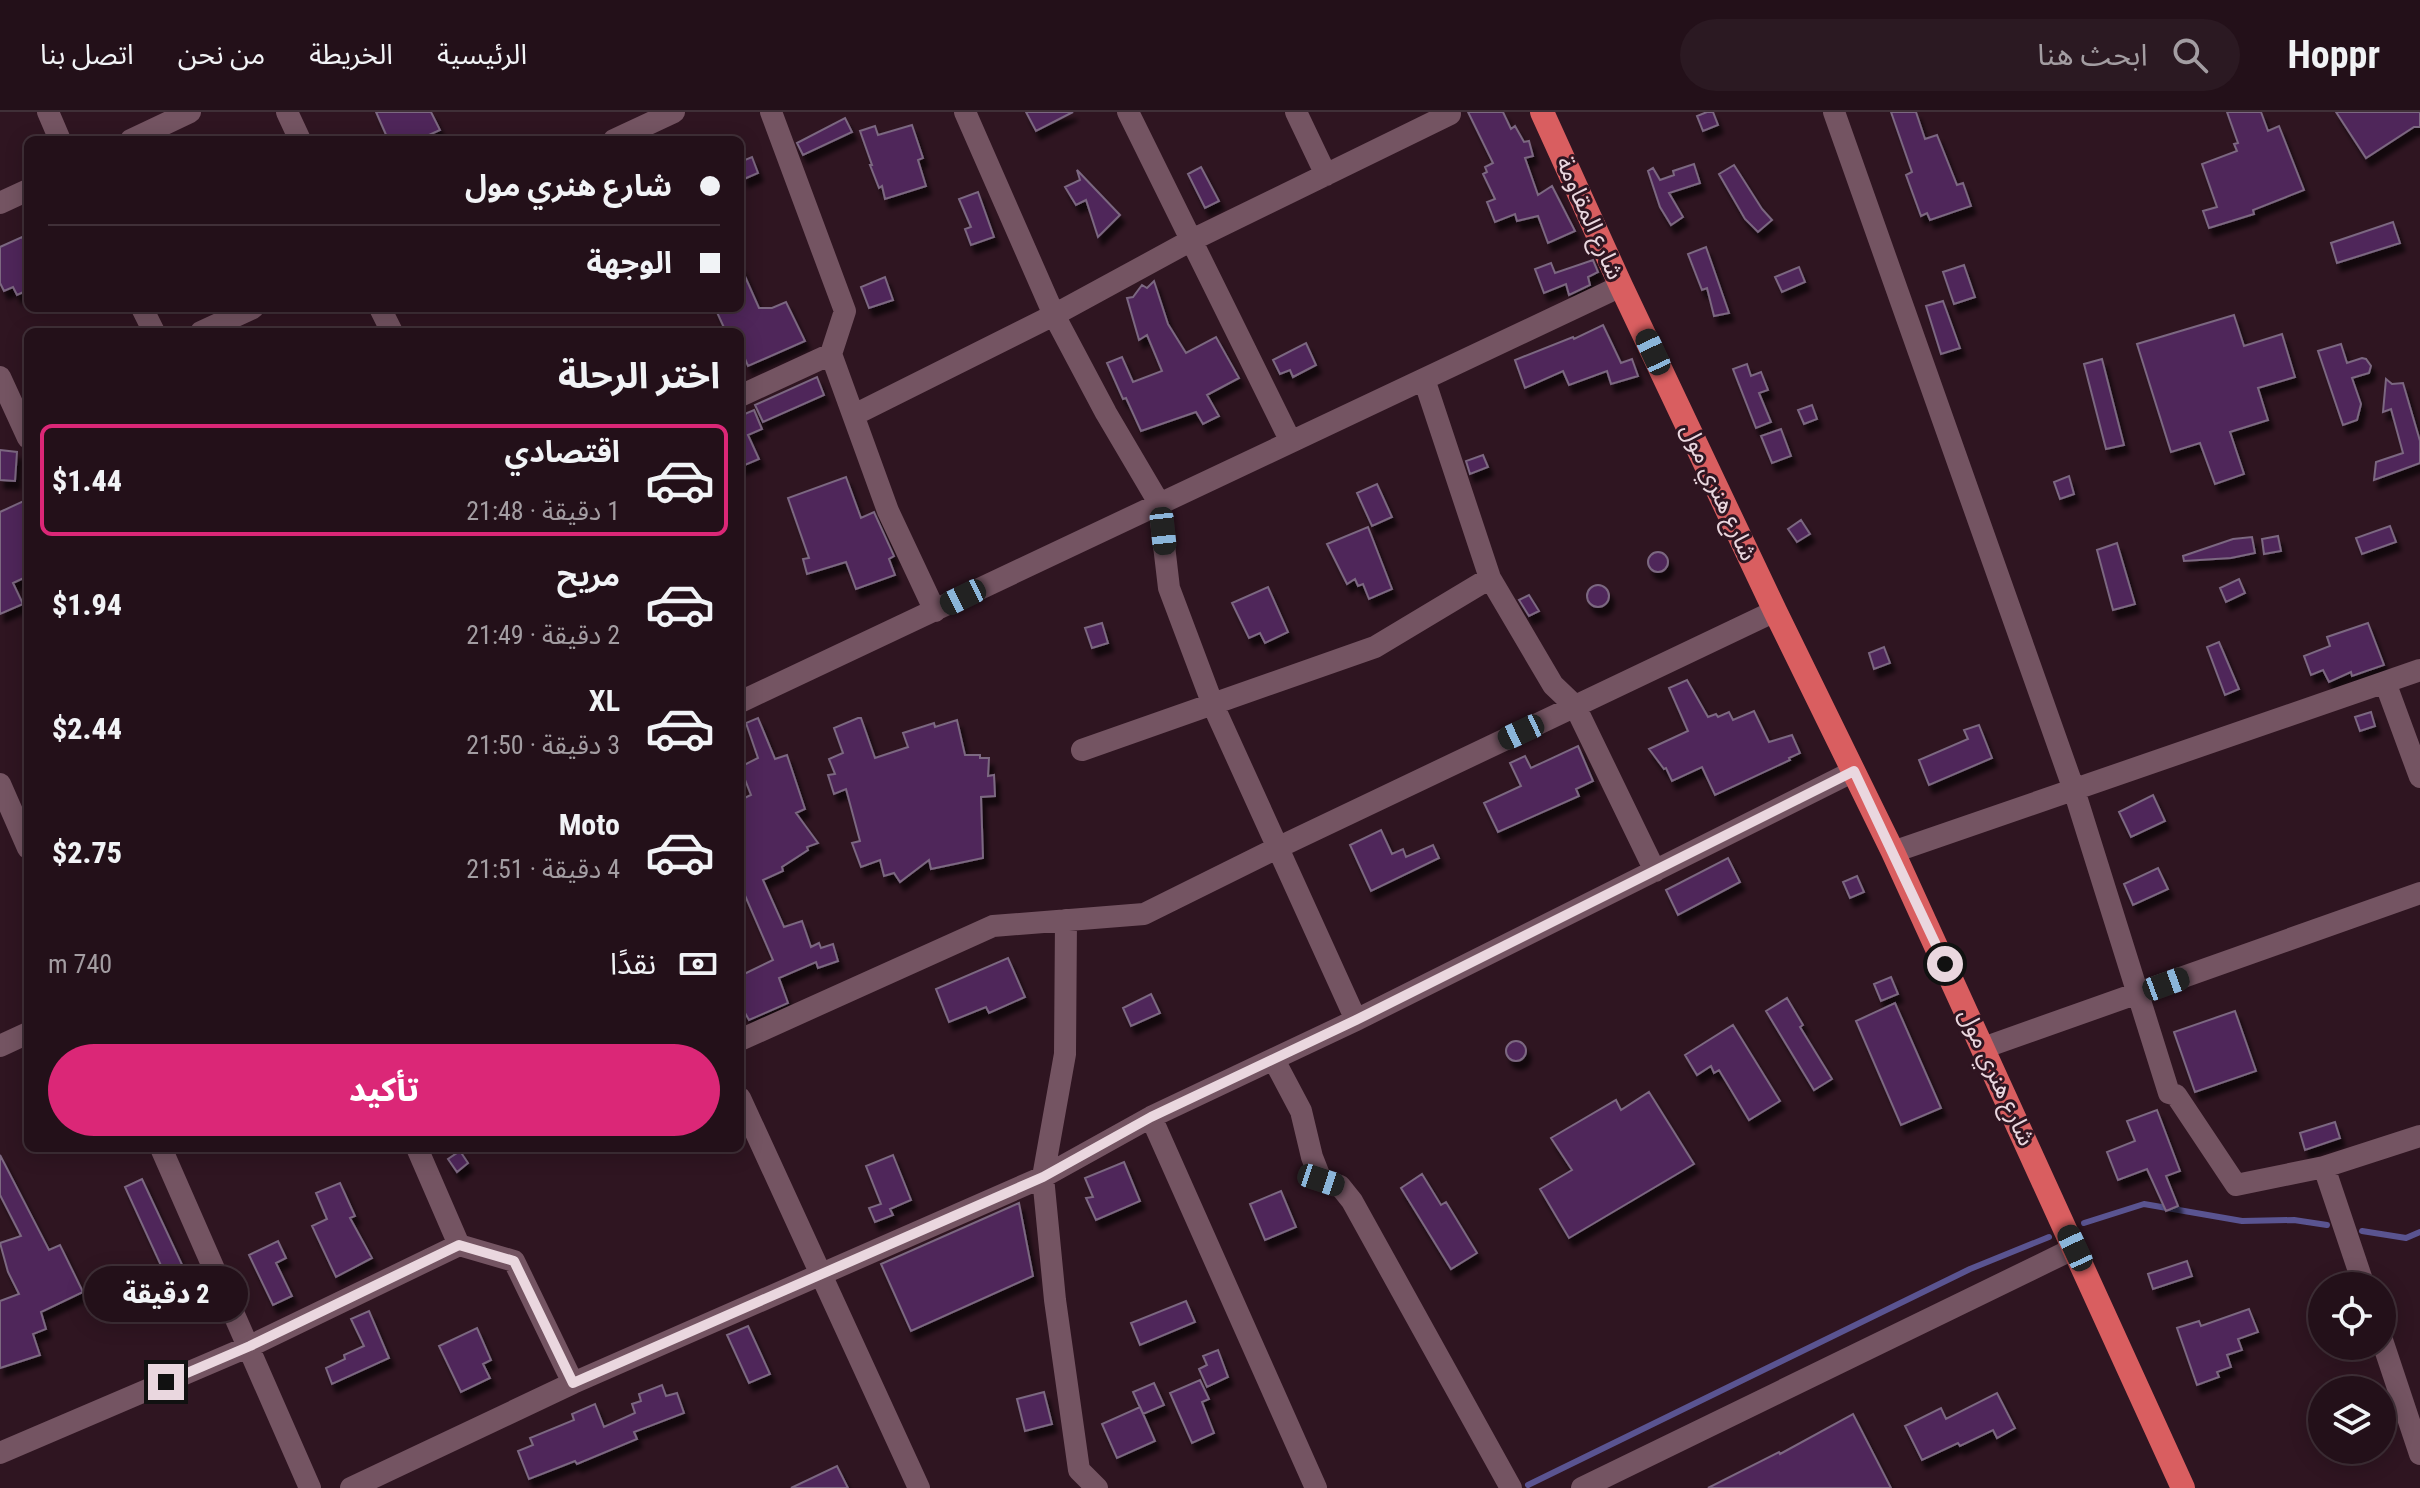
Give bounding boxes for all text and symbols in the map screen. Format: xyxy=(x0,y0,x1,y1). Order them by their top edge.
search box xyxy=(1680,19,2240,91)
icon: search xyxy=(2168,33,2212,77)
text: Hoppr xyxy=(2288,33,2380,77)
text: ابحث هنا xyxy=(2037,37,2148,72)
text: اتصل بنا xyxy=(40,38,134,71)
text: من نحن xyxy=(178,38,265,71)
text: الخريطة xyxy=(309,38,393,71)
text: الرئيسية xyxy=(437,38,527,71)
street label: شارع المقاومة xyxy=(1548,152,1630,285)
text: شارع هنري مول xyxy=(465,168,672,203)
text: الوجهة xyxy=(587,245,672,280)
car xyxy=(1632,325,1674,379)
text: اختر الرحلة xyxy=(558,355,720,397)
street label: شارع هنري مول xyxy=(1671,419,1763,567)
text: اقتصادي xyxy=(505,434,620,469)
icon: car xyxy=(644,444,716,516)
text: $1.44 xyxy=(52,463,122,498)
text: 1 دقيقة · 21:48 xyxy=(466,496,620,526)
car xyxy=(1149,506,1177,556)
text: مريح xyxy=(557,558,620,593)
icon: car xyxy=(644,568,716,640)
car xyxy=(936,576,990,618)
text: $1.94 xyxy=(52,587,122,622)
text: 2 دقيقة · 21:49 xyxy=(466,620,620,650)
text: XL xyxy=(589,683,620,718)
icon: car xyxy=(644,692,716,764)
text: $2.44 xyxy=(52,711,122,746)
car xyxy=(1494,711,1548,753)
text: 3 دقيقة · 21:50 xyxy=(466,730,620,760)
text: Moto xyxy=(559,807,620,842)
icon: car xyxy=(644,816,716,888)
text: $2.75 xyxy=(52,835,122,870)
text: 4 دقيقة · 21:51 xyxy=(466,854,620,884)
icon: cash xyxy=(676,942,720,986)
text: نقدًا xyxy=(610,946,656,981)
route start xyxy=(1927,946,1963,982)
text: 740 m xyxy=(48,949,112,979)
car xyxy=(2139,965,2193,1003)
street label: شارع هنري مول xyxy=(1949,1004,2041,1152)
button: تأكيد xyxy=(48,1044,720,1136)
car xyxy=(1294,1161,1348,1199)
car xyxy=(2054,1221,2096,1275)
callout: 2 دقيقة xyxy=(84,1266,248,1322)
map controls xyxy=(2308,1272,2396,1464)
button: locate xyxy=(2308,1272,2396,1360)
text: 2 دقيقة xyxy=(122,1279,210,1309)
route end xyxy=(148,1364,184,1400)
button: layers xyxy=(2308,1376,2396,1464)

